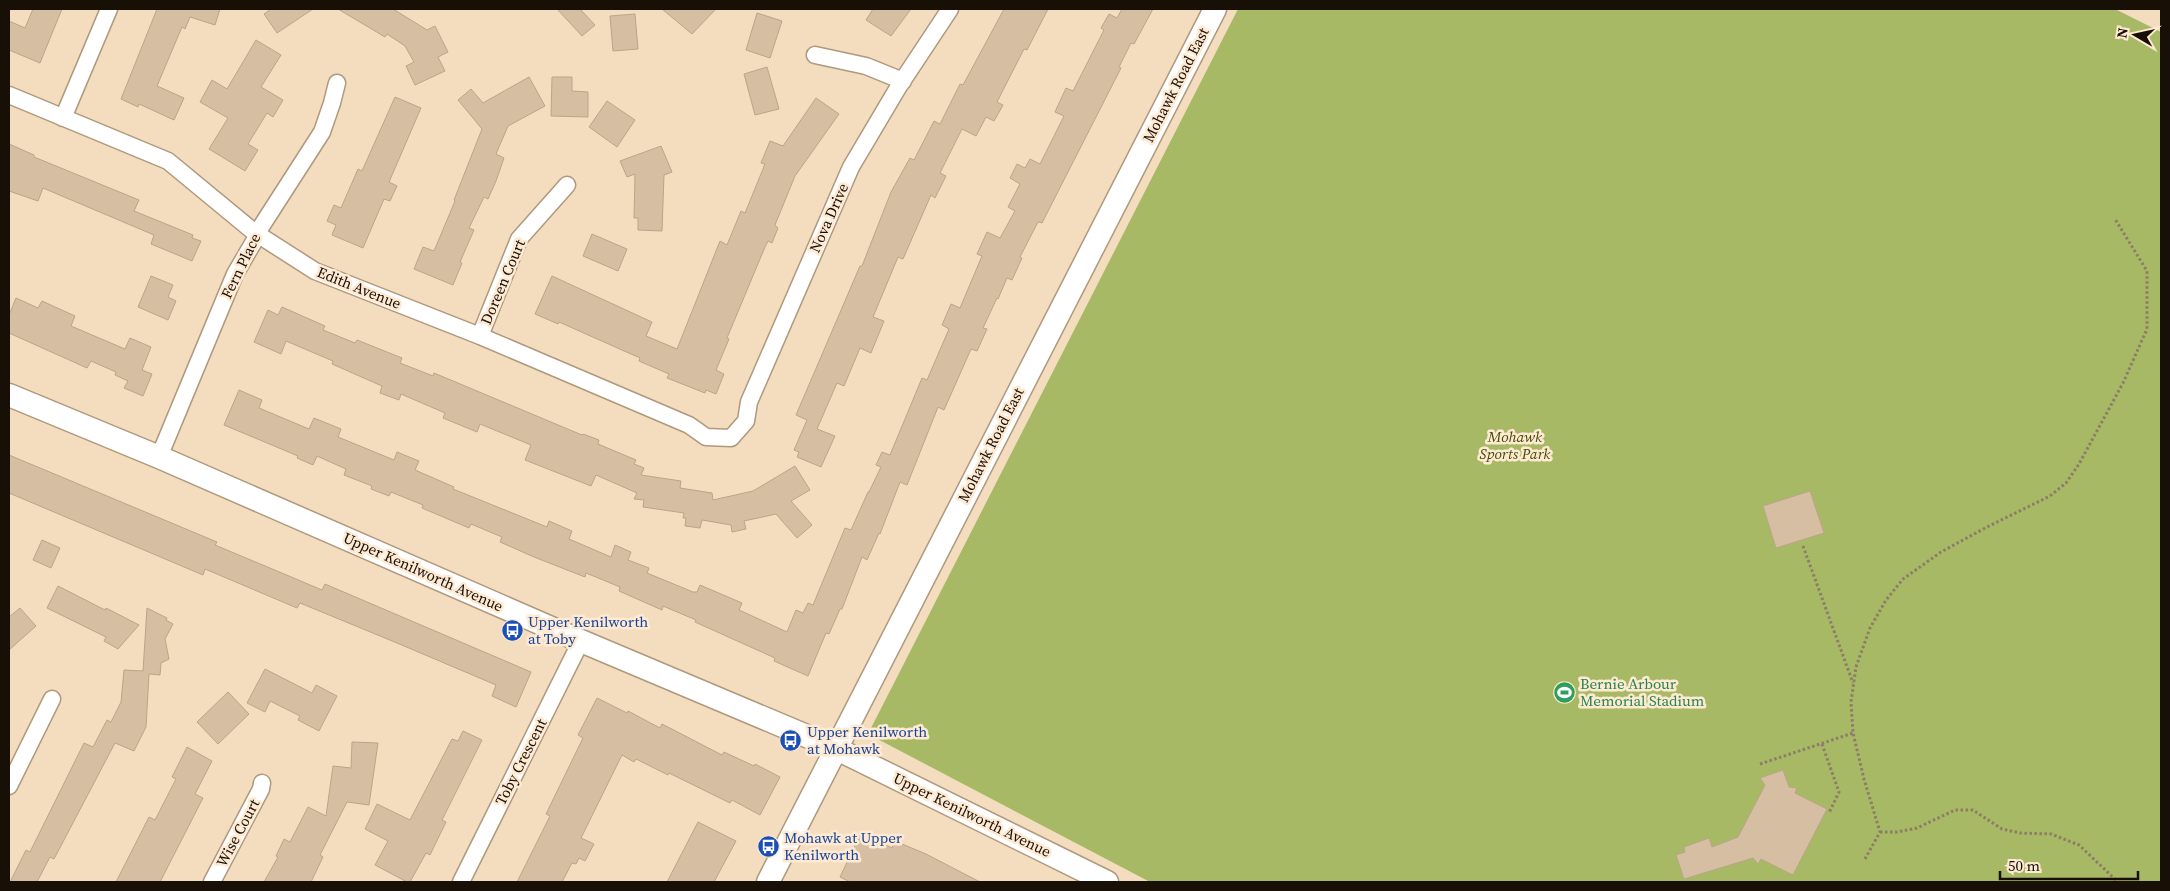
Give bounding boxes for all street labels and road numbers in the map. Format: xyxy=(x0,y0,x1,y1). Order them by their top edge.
street label: Mohawk Road East xyxy=(1138,24,1214,146)
street label: Nova Drive xyxy=(804,180,853,256)
street label: Fern Place xyxy=(216,229,266,302)
street label: Doreen Court xyxy=(475,236,530,328)
street label: Edith Avenue xyxy=(314,261,405,314)
street label: Mohawk Road East xyxy=(953,384,1029,506)
street label: Upper Kenilworth Avenue xyxy=(340,527,507,616)
street label: Toby Crescent xyxy=(490,715,551,809)
street label: Upper Kenilworth Avenue xyxy=(890,767,1055,862)
street label: Wise Court xyxy=(211,795,264,870)

